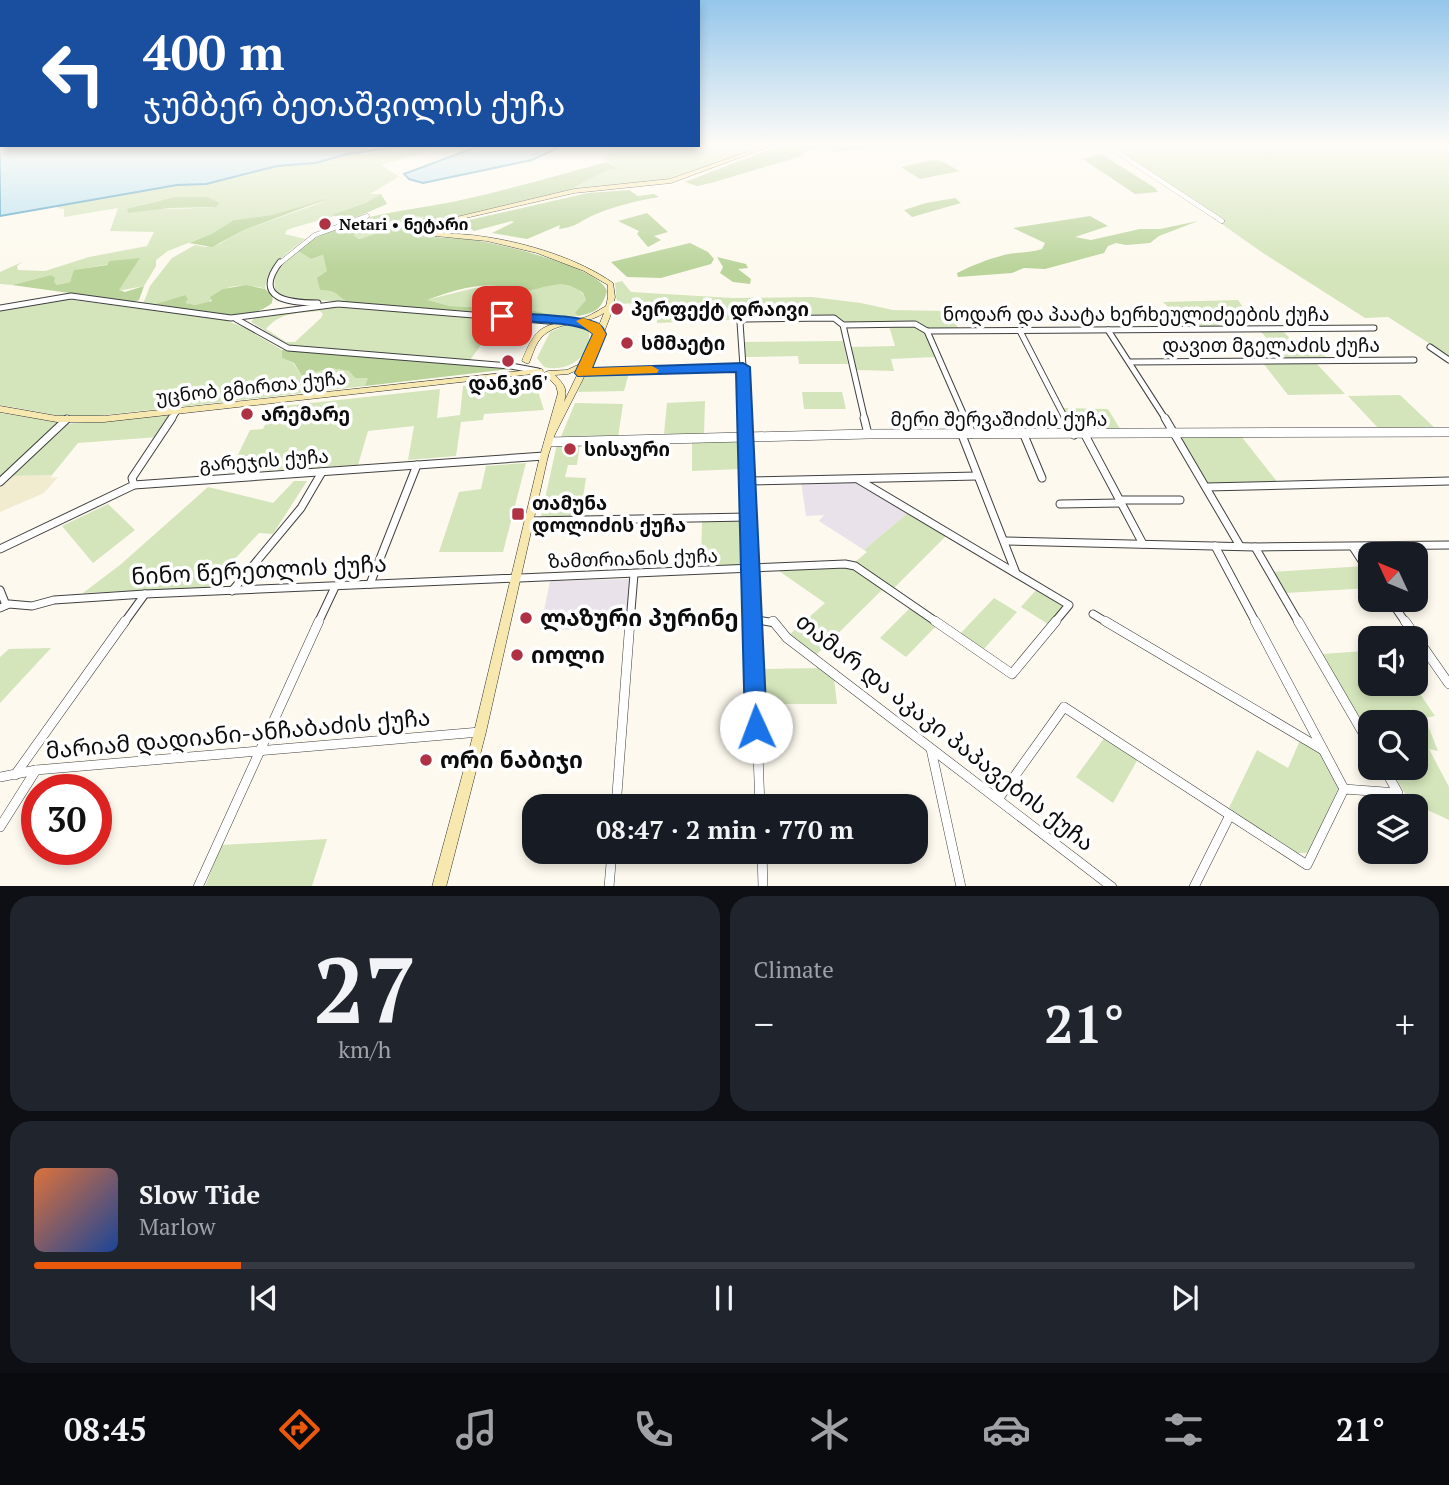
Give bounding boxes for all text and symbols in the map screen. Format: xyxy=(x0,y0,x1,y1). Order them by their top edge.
text: 400 m xyxy=(143,19,285,84)
icon: left xyxy=(28,28,119,119)
text: ჯუმბერ ბეთაშვილის ქუჩა xyxy=(143,83,565,125)
place label: Netari • ნეტარი xyxy=(339,213,468,235)
marker: Netari • ნეტარი xyxy=(317,216,333,232)
pin xyxy=(472,286,532,346)
place label: პერფექტ დრაივი xyxy=(631,296,809,322)
icon: arrive xyxy=(483,297,521,335)
marker: პერფექტ დრაივი xyxy=(609,301,625,317)
street label: ნოდარ და პაატა ხერხეულიძეების ქუჩა xyxy=(943,301,1329,327)
place label: სმმაეტი xyxy=(641,330,725,355)
street label: დავით მგელაძის ქუჩა xyxy=(1162,332,1380,358)
marker: სმმაეტი xyxy=(619,335,635,351)
marker: დანკინ' xyxy=(500,353,516,369)
street label: უცნობ გმირთა ქუჩა xyxy=(154,364,347,409)
place label: დანკინ' xyxy=(468,370,548,396)
place label: არემარე xyxy=(261,401,350,426)
marker: არემარე xyxy=(239,406,255,422)
street label: მერი შერვაშიძის ქუჩა xyxy=(891,406,1107,431)
place label: სისაური xyxy=(584,436,670,461)
marker: სისაური xyxy=(562,441,578,457)
street label: გარეჯის ქუჩა xyxy=(198,443,330,476)
place label: თამუნა დოლიძის ქუჩა xyxy=(532,490,686,538)
marker: თამუნა დოლიძის ქუჩა xyxy=(510,506,526,522)
street label: ზამთრიანის ქუჩა xyxy=(548,542,718,573)
north arrow xyxy=(1358,542,1428,612)
map controls xyxy=(1358,542,1428,864)
street label: ნინო წერეთლის ქუჩა xyxy=(131,547,387,592)
place label: ლაზური პურინე xyxy=(540,602,738,633)
street label: თამარ და აკაკი პაპავების ქუჩა xyxy=(790,605,1101,858)
marker: ლაზური პურინე xyxy=(518,610,534,626)
button: sound xyxy=(1358,626,1428,696)
place label: იოლი xyxy=(531,639,605,670)
marker: იოლი xyxy=(509,647,525,663)
position arrow xyxy=(719,690,793,764)
street label: მარიამ დადიანი-ანჩაბაძის ქუჩა xyxy=(44,701,432,766)
button: search xyxy=(1358,710,1428,780)
place label: ორი ნაბიჯი xyxy=(440,744,583,775)
marker: ორი ნაბიჯი xyxy=(418,752,434,768)
speed limit sign: 30 xyxy=(21,774,112,865)
button: layers xyxy=(1358,794,1428,864)
text: 08:47 · 2 min · 770 m xyxy=(596,812,854,846)
text: 27 xyxy=(313,928,416,1049)
text: Climate xyxy=(754,954,834,985)
text: 21° xyxy=(1044,989,1124,1058)
text: − xyxy=(754,999,774,1049)
text: + xyxy=(1395,999,1415,1049)
text: km/h xyxy=(338,1034,391,1065)
text: Slow Tide xyxy=(139,1177,260,1211)
text: Marlow xyxy=(139,1211,216,1242)
icon: previous xyxy=(245,1279,283,1317)
icon: pause xyxy=(705,1279,743,1317)
icon: next xyxy=(1166,1279,1204,1317)
icon: directions xyxy=(275,1405,324,1454)
icon: music xyxy=(452,1405,501,1454)
icon: phone xyxy=(629,1405,678,1454)
icon: climate xyxy=(805,1405,854,1454)
icon: car xyxy=(982,1405,1031,1454)
icon: filters xyxy=(1159,1405,1208,1454)
text: 08:45 xyxy=(64,1408,147,1450)
text: 21° xyxy=(1336,1408,1385,1450)

